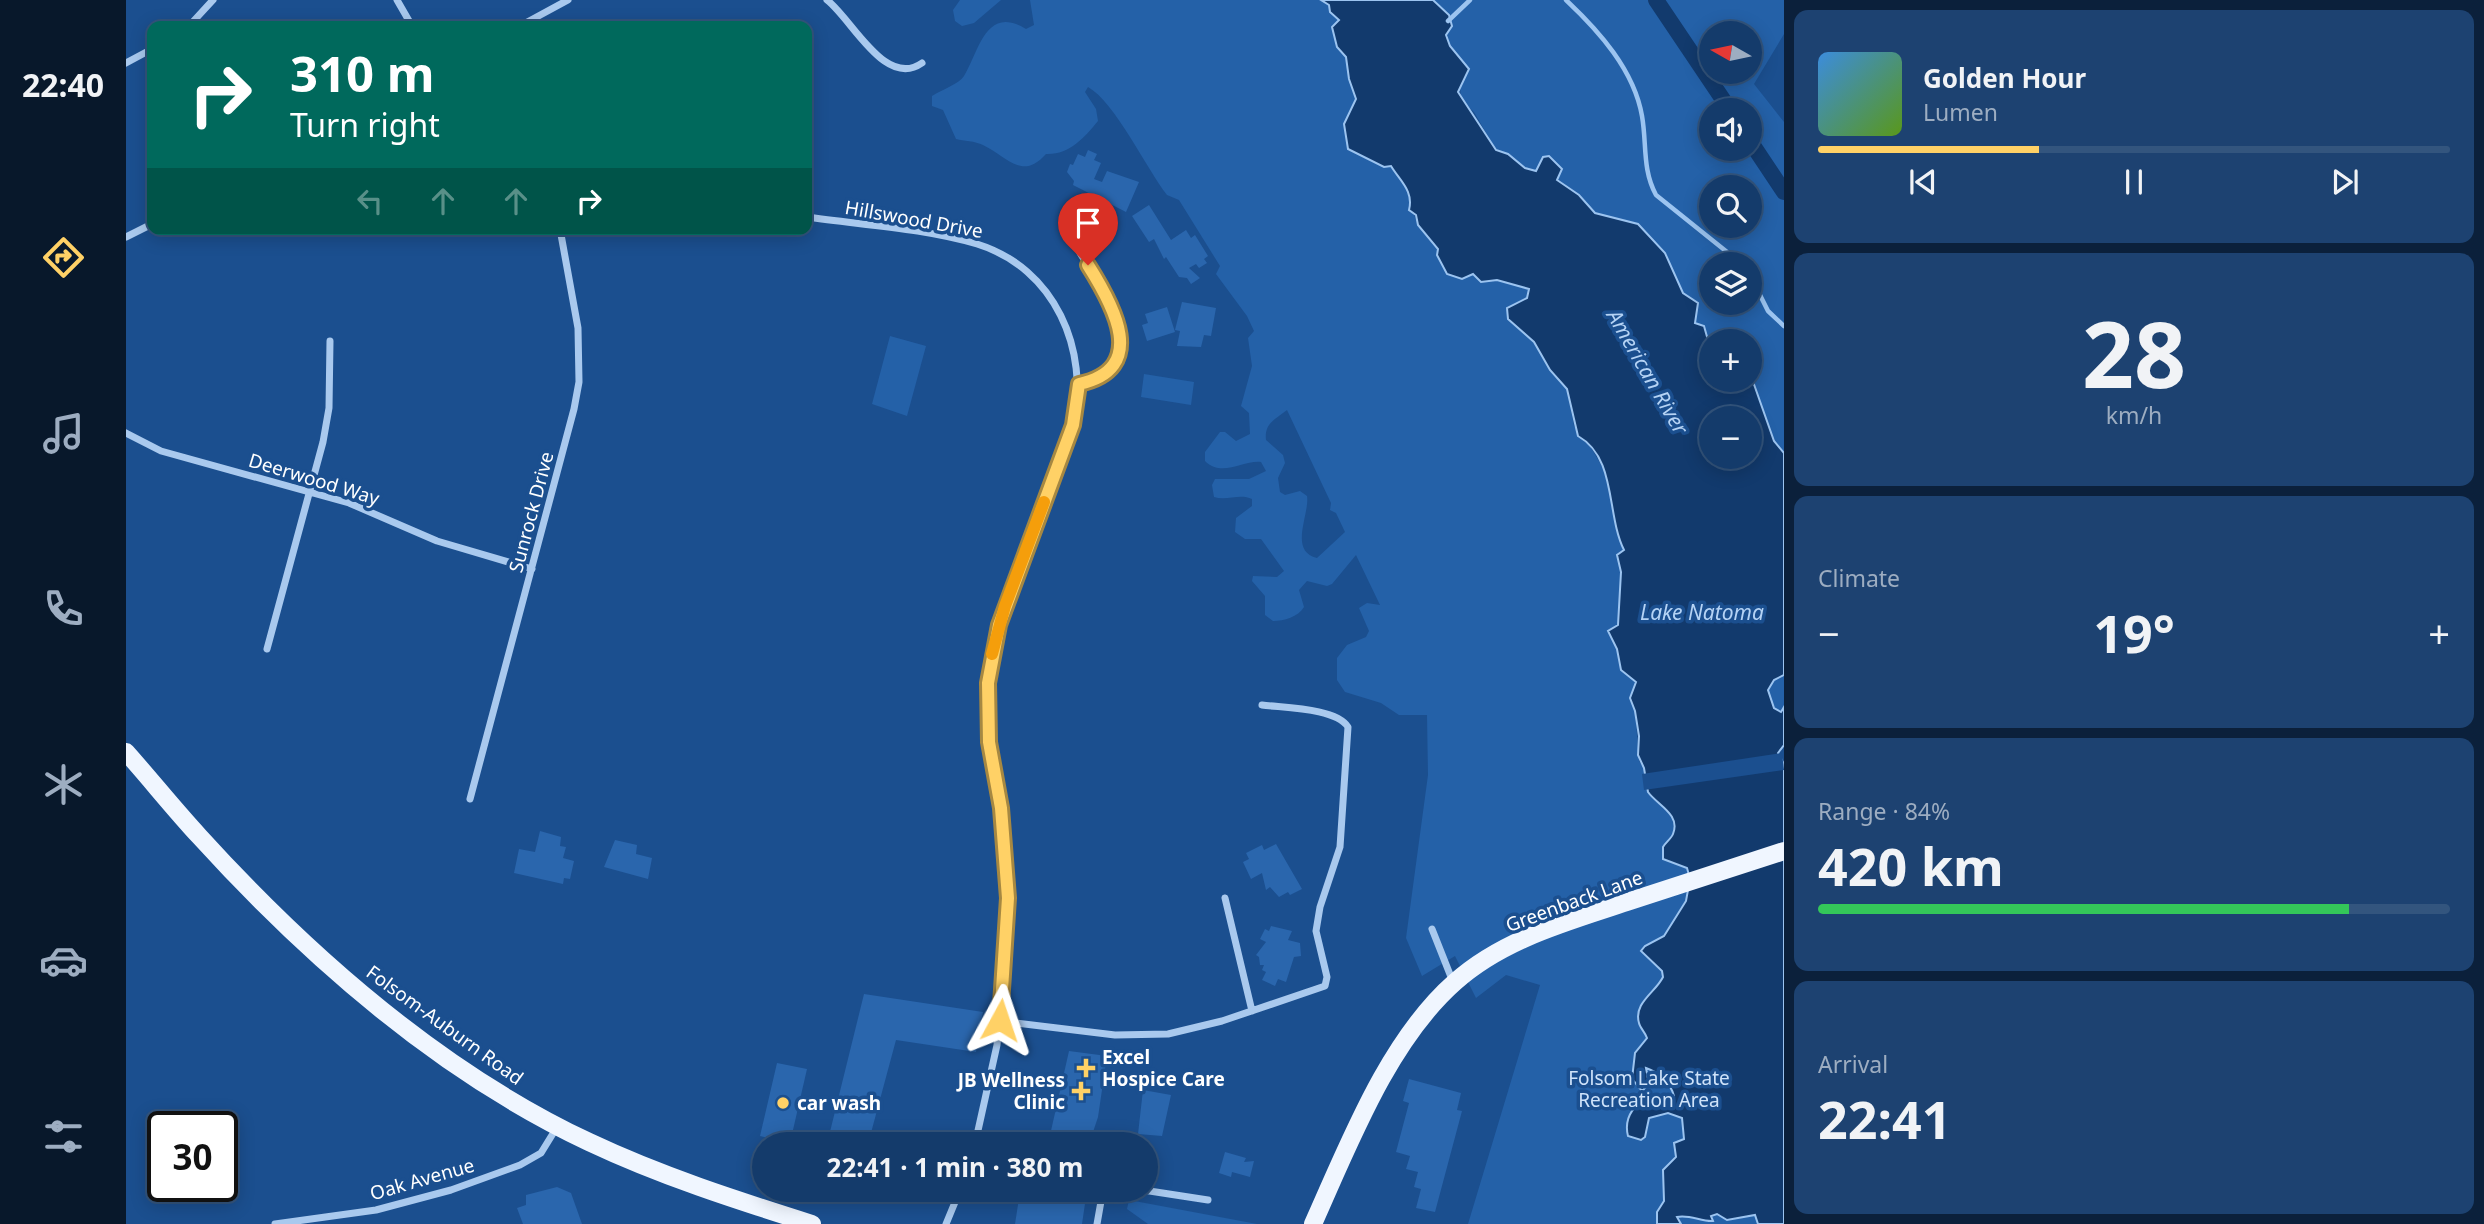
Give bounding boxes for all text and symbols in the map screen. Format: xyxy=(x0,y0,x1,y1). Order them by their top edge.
north arrow xyxy=(1699,21,1762,84)
map controls xyxy=(1699,21,1762,469)
text: 310 m xyxy=(290,40,435,106)
icon: right xyxy=(175,49,266,140)
text: Golden Hour xyxy=(1923,60,2086,96)
text: 22:40 xyxy=(22,63,104,106)
text: Lumen xyxy=(1923,96,1998,128)
button: sound xyxy=(1699,98,1762,161)
text: Turn right xyxy=(290,103,440,146)
icon: previous xyxy=(1904,163,1942,201)
icon: pause xyxy=(2115,163,2153,201)
icon: next xyxy=(2326,163,2364,201)
button: search xyxy=(1699,175,1762,238)
icon: left xyxy=(351,182,389,220)
icon: ahead xyxy=(424,182,462,220)
icon: ahead xyxy=(497,182,535,220)
icon: right xyxy=(570,182,608,220)
pin xyxy=(1058,193,1118,265)
street label: Hillswood Drive xyxy=(843,194,985,244)
icon: arrive xyxy=(1069,204,1107,242)
icon: directions xyxy=(39,233,88,282)
button: layers xyxy=(1699,252,1762,315)
text: 28 xyxy=(2082,291,2186,415)
water label: American River xyxy=(1600,302,1696,440)
button: + xyxy=(1699,329,1762,392)
text: km/h xyxy=(2106,399,2162,431)
button: − xyxy=(1699,406,1762,469)
icon: music xyxy=(39,409,88,458)
street label: Deerwood Way xyxy=(245,447,383,511)
street label: Sunrock Drive xyxy=(502,449,560,575)
text: Climate xyxy=(1818,562,1900,594)
icon: phone xyxy=(39,584,88,633)
text: 19° xyxy=(2093,597,2175,668)
water label: Lake Natoma xyxy=(1640,598,1764,626)
text: − xyxy=(1818,607,1840,659)
text: + xyxy=(2428,607,2450,659)
icon: climate xyxy=(39,760,88,809)
text: Range · 84% xyxy=(1818,795,1950,827)
text: 420 km xyxy=(1818,830,2004,901)
street label: Greenback Lane xyxy=(1502,864,1646,938)
icon: car xyxy=(39,936,88,985)
street label: Folsom-Auburn Road xyxy=(361,959,529,1091)
position arrow xyxy=(963,983,1037,1057)
place label: Excel Hospice Care xyxy=(1102,1044,1225,1092)
text: Arrival xyxy=(1818,1048,1888,1080)
marker: Excel Hospice Care xyxy=(1076,1058,1096,1078)
park label: Folsom Lake State Recreation Area xyxy=(1568,1065,1730,1113)
place label: JB Wellness Clinic xyxy=(956,1067,1065,1115)
marker: JB Wellness Clinic xyxy=(1071,1081,1091,1101)
text: 22:41 xyxy=(1818,1083,1952,1154)
place label: car wash xyxy=(797,1090,881,1116)
marker: car wash xyxy=(775,1095,791,1111)
speed limit sign: 30 xyxy=(147,1111,238,1202)
icon: filters xyxy=(39,1112,88,1161)
text: 22:41 · 1 min · 380 m xyxy=(827,1149,1083,1185)
street label: Oak Avenue xyxy=(367,1152,477,1206)

